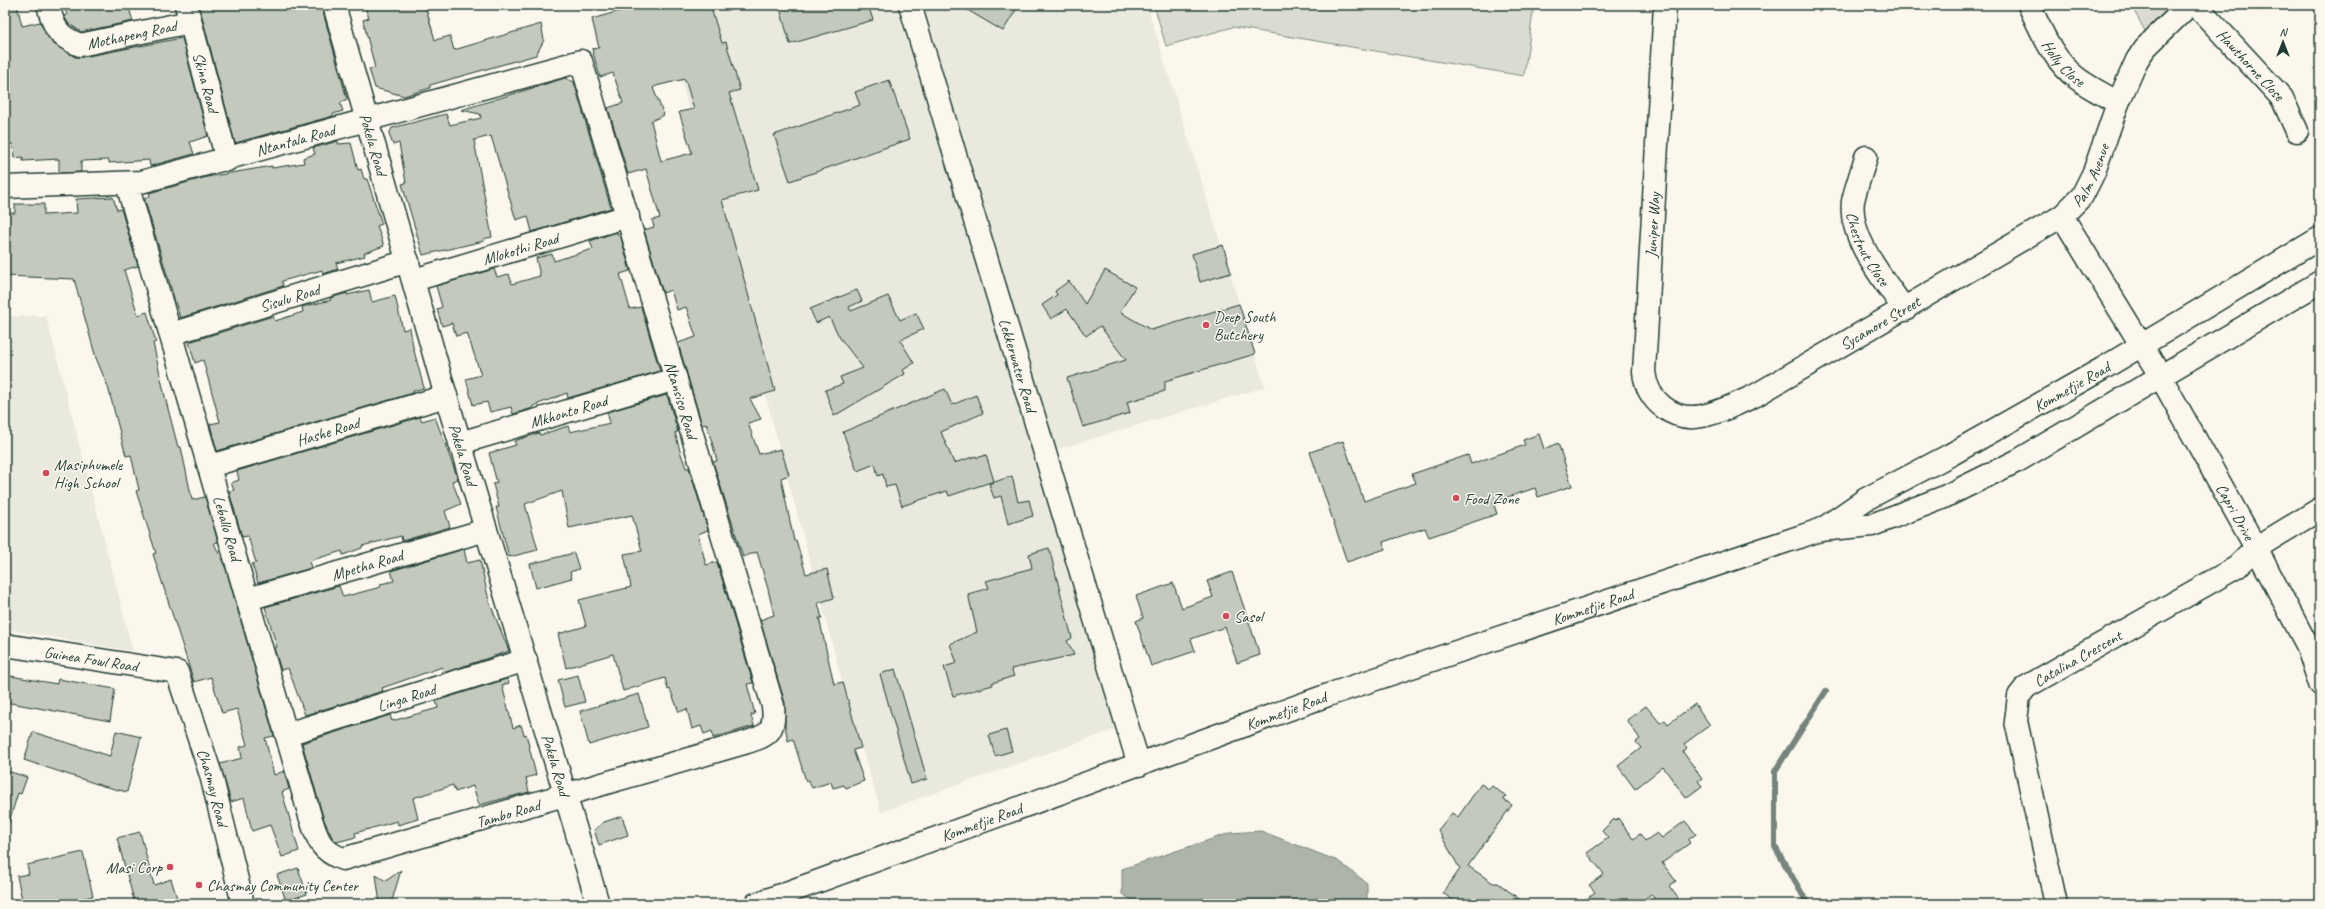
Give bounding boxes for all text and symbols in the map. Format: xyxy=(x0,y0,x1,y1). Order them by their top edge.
street label: Mothapeng Road xyxy=(85,16,181,54)
north arrow xyxy=(2263,22,2303,62)
street label: Hawthorne Close xyxy=(2212,25,2290,107)
text: N xyxy=(2280,25,2289,39)
street label: Holly Close xyxy=(2037,36,2090,93)
street label: Skina Road xyxy=(188,50,224,117)
street label: Pokela Road xyxy=(355,111,392,181)
street label: Ntantala Road xyxy=(254,119,340,161)
street label: Palm Avenue xyxy=(2068,140,2115,212)
street label: Juniper Way xyxy=(1641,190,1665,259)
street label: Chestnut Close xyxy=(1842,211,1895,292)
street label: Mlokothi Road xyxy=(480,228,563,270)
street label: Sisulu Road xyxy=(257,279,325,317)
street label: Sycamore Street xyxy=(1836,291,1925,355)
place label: Deep South Butchery xyxy=(1214,307,1276,345)
street label: Lekkerwater Road xyxy=(994,316,1042,417)
marker: Deep South Butchery xyxy=(1201,320,1211,330)
street label: Kommetjie Road xyxy=(2030,356,2116,417)
street label: Ntansiso Road xyxy=(660,359,703,444)
street label: Mkhonto Road xyxy=(527,390,612,433)
street label: Hashe Road xyxy=(294,412,365,451)
street label: Pokela Road xyxy=(444,422,482,491)
place label: Masiphumele High School xyxy=(54,455,124,493)
marker: Masiphumele High School xyxy=(41,468,51,478)
street label: Capri Drive xyxy=(2211,480,2260,546)
place label: Food Zone xyxy=(1464,489,1521,509)
street label: Leballo Road xyxy=(208,493,247,566)
marker: Food Zone xyxy=(1451,493,1461,503)
street label: Mpetha Road xyxy=(329,545,408,585)
street label: Kommetjie Road xyxy=(1550,583,1639,630)
place label: Sasol xyxy=(1234,607,1266,627)
marker: Sasol xyxy=(1221,611,1231,621)
street label: Catalina Crescent xyxy=(2030,625,2127,692)
street label: Guinea Fowl Road xyxy=(43,642,142,677)
street label: Linga Road xyxy=(375,679,441,716)
street label: Kommetjie Road xyxy=(1243,687,1332,735)
street label: Pokela Road xyxy=(537,732,575,801)
street label: Chasmay Road xyxy=(192,746,233,831)
street label: Tambo Road xyxy=(474,795,545,833)
street label: Kommetjie Road xyxy=(939,798,1027,846)
place label: Masi Corp xyxy=(106,858,163,878)
marker: Masi Corp xyxy=(165,862,175,872)
place label: Chasmay Community Center xyxy=(207,876,359,896)
marker: Chasmay Community Center xyxy=(194,880,204,890)

